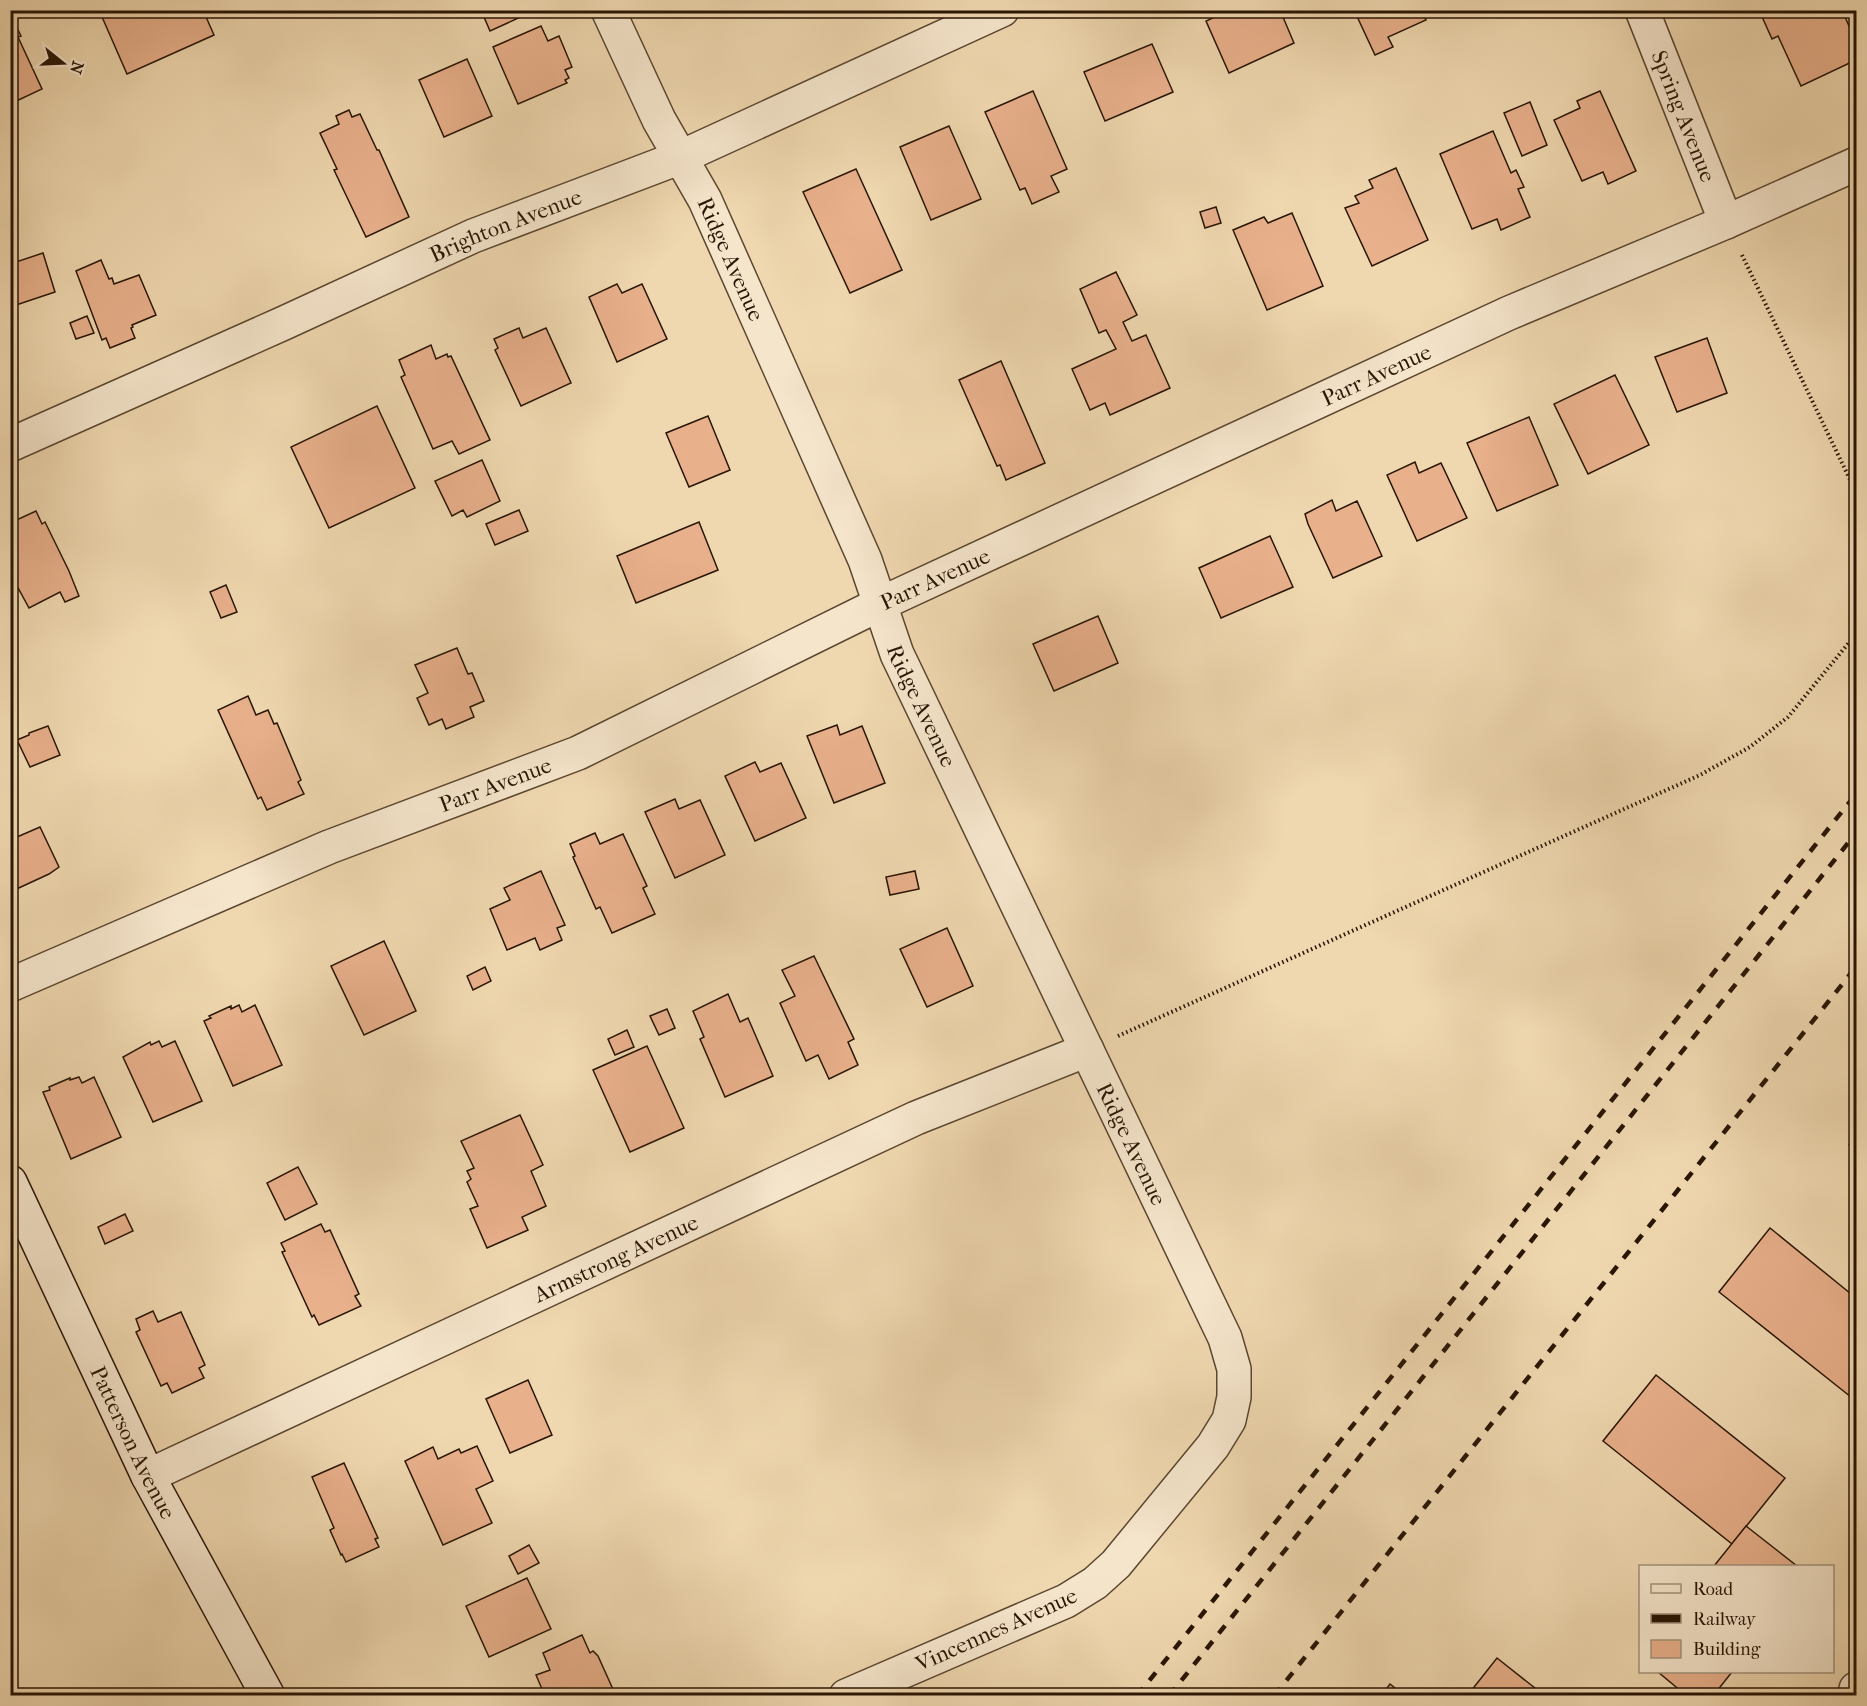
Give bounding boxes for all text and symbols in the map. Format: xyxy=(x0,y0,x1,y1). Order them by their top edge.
north arrow xyxy=(33,33,93,93)
street label: Spring Avenue xyxy=(1645,47,1721,186)
text: N xyxy=(66,59,88,77)
street label: Brighton Avenue xyxy=(426,184,585,268)
street label: Ridge Avenue xyxy=(691,193,769,325)
street label: Parr Avenue xyxy=(1318,339,1435,412)
street label: Parr Avenue xyxy=(876,543,994,616)
street label: Ridge Avenue xyxy=(881,641,961,772)
street label: Parr Avenue xyxy=(436,752,555,818)
street label: Ridge Avenue xyxy=(1091,1079,1171,1210)
street label: Armstrong Avenue xyxy=(529,1209,703,1309)
street label: Patterson Avenue xyxy=(84,1362,181,1524)
legend xyxy=(1639,1565,1834,1673)
text: Road xyxy=(1693,1579,1733,1600)
street label: Vincennes Avenue xyxy=(911,1583,1081,1678)
text: Railway xyxy=(1693,1609,1757,1630)
text: Building xyxy=(1693,1639,1761,1660)

